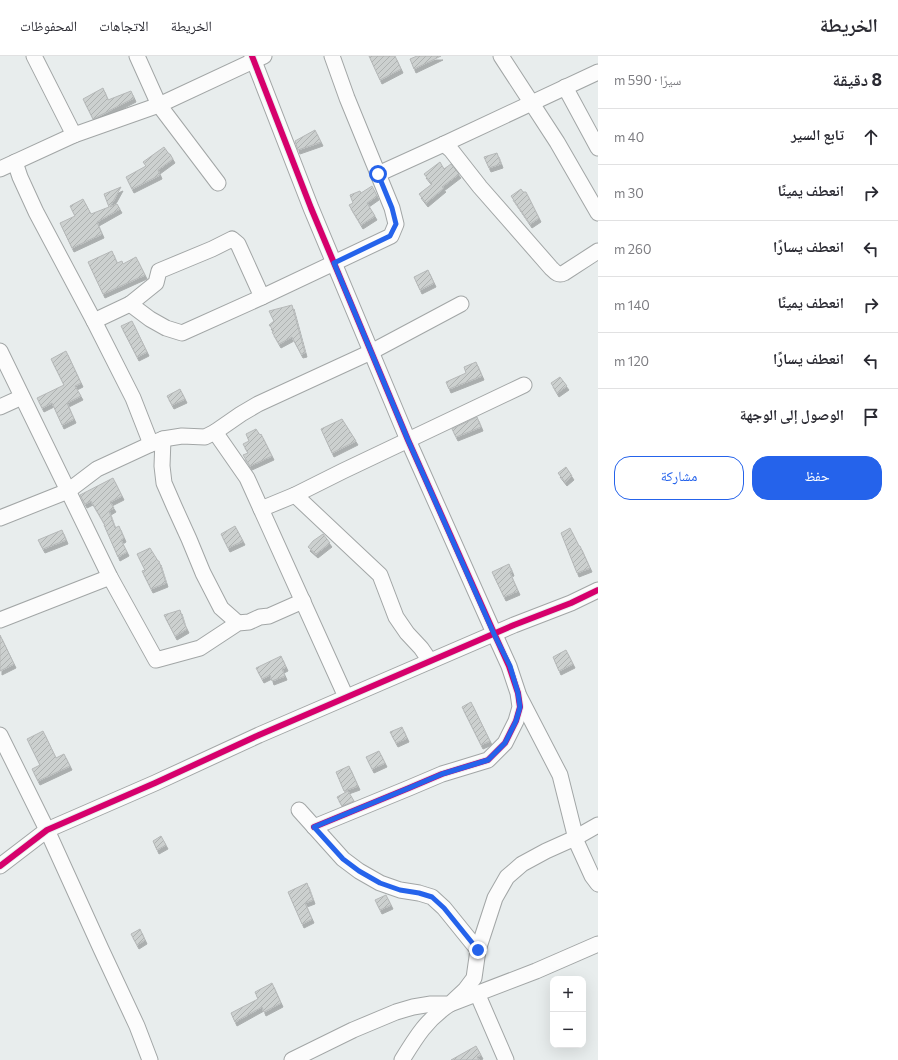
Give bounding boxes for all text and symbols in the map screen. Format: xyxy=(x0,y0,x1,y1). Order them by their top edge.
text: الخريطة xyxy=(820,13,878,36)
text: المحفوظات xyxy=(20,17,77,34)
text: الاتجاهات xyxy=(99,17,149,34)
text: الخريطة xyxy=(171,17,212,34)
text: 8 دقيقة xyxy=(833,69,882,90)
text: سيرًا · 590 m xyxy=(614,72,681,88)
text: تابع السير xyxy=(791,125,844,143)
icon: ahead xyxy=(860,126,882,148)
text: 40 m xyxy=(614,129,644,145)
route start xyxy=(369,165,387,183)
text: انعطف يمينًا xyxy=(778,181,844,199)
icon: right xyxy=(860,182,882,204)
text: 30 m xyxy=(614,185,644,201)
text: انعطف يسارًا xyxy=(773,237,844,255)
icon: left xyxy=(860,238,882,260)
text: 260 m xyxy=(614,241,651,257)
text: انعطف يمينًا xyxy=(778,293,844,311)
icon: right xyxy=(860,294,882,316)
text: 140 m xyxy=(614,297,650,313)
text: انعطف يسارًا xyxy=(773,349,844,367)
icon: left xyxy=(860,350,882,372)
text: 120 m xyxy=(614,353,649,369)
text: الوصول إلى الوجهة xyxy=(740,405,844,423)
icon: arrive xyxy=(860,406,882,428)
button: مشاركة xyxy=(614,456,744,500)
button: حفظ xyxy=(752,456,882,500)
route end xyxy=(469,941,487,959)
map controls xyxy=(550,976,586,1048)
button: + xyxy=(550,976,586,1012)
button: − xyxy=(550,1012,586,1048)

